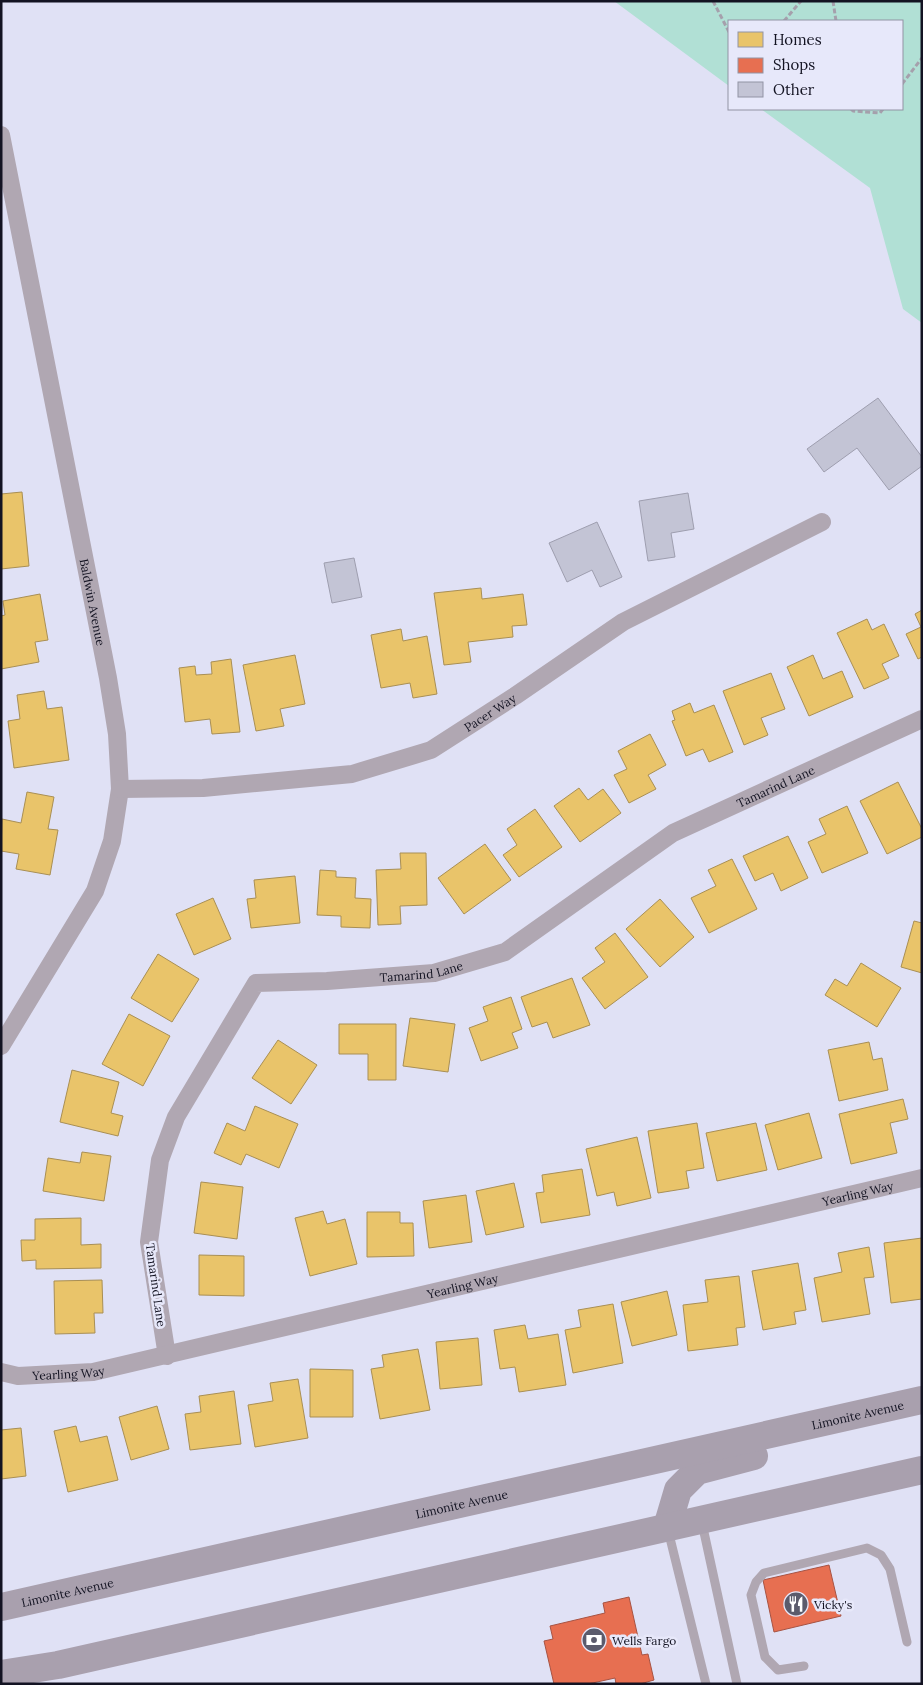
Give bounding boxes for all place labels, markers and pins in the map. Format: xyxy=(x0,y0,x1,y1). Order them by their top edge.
restaurant icon: Vicky's xyxy=(783,1591,809,1617)
place label: Vicky's xyxy=(813,1597,853,1612)
bank icon: Wells Fargo xyxy=(581,1627,607,1653)
place label: Wells Fargo xyxy=(612,1633,676,1648)

